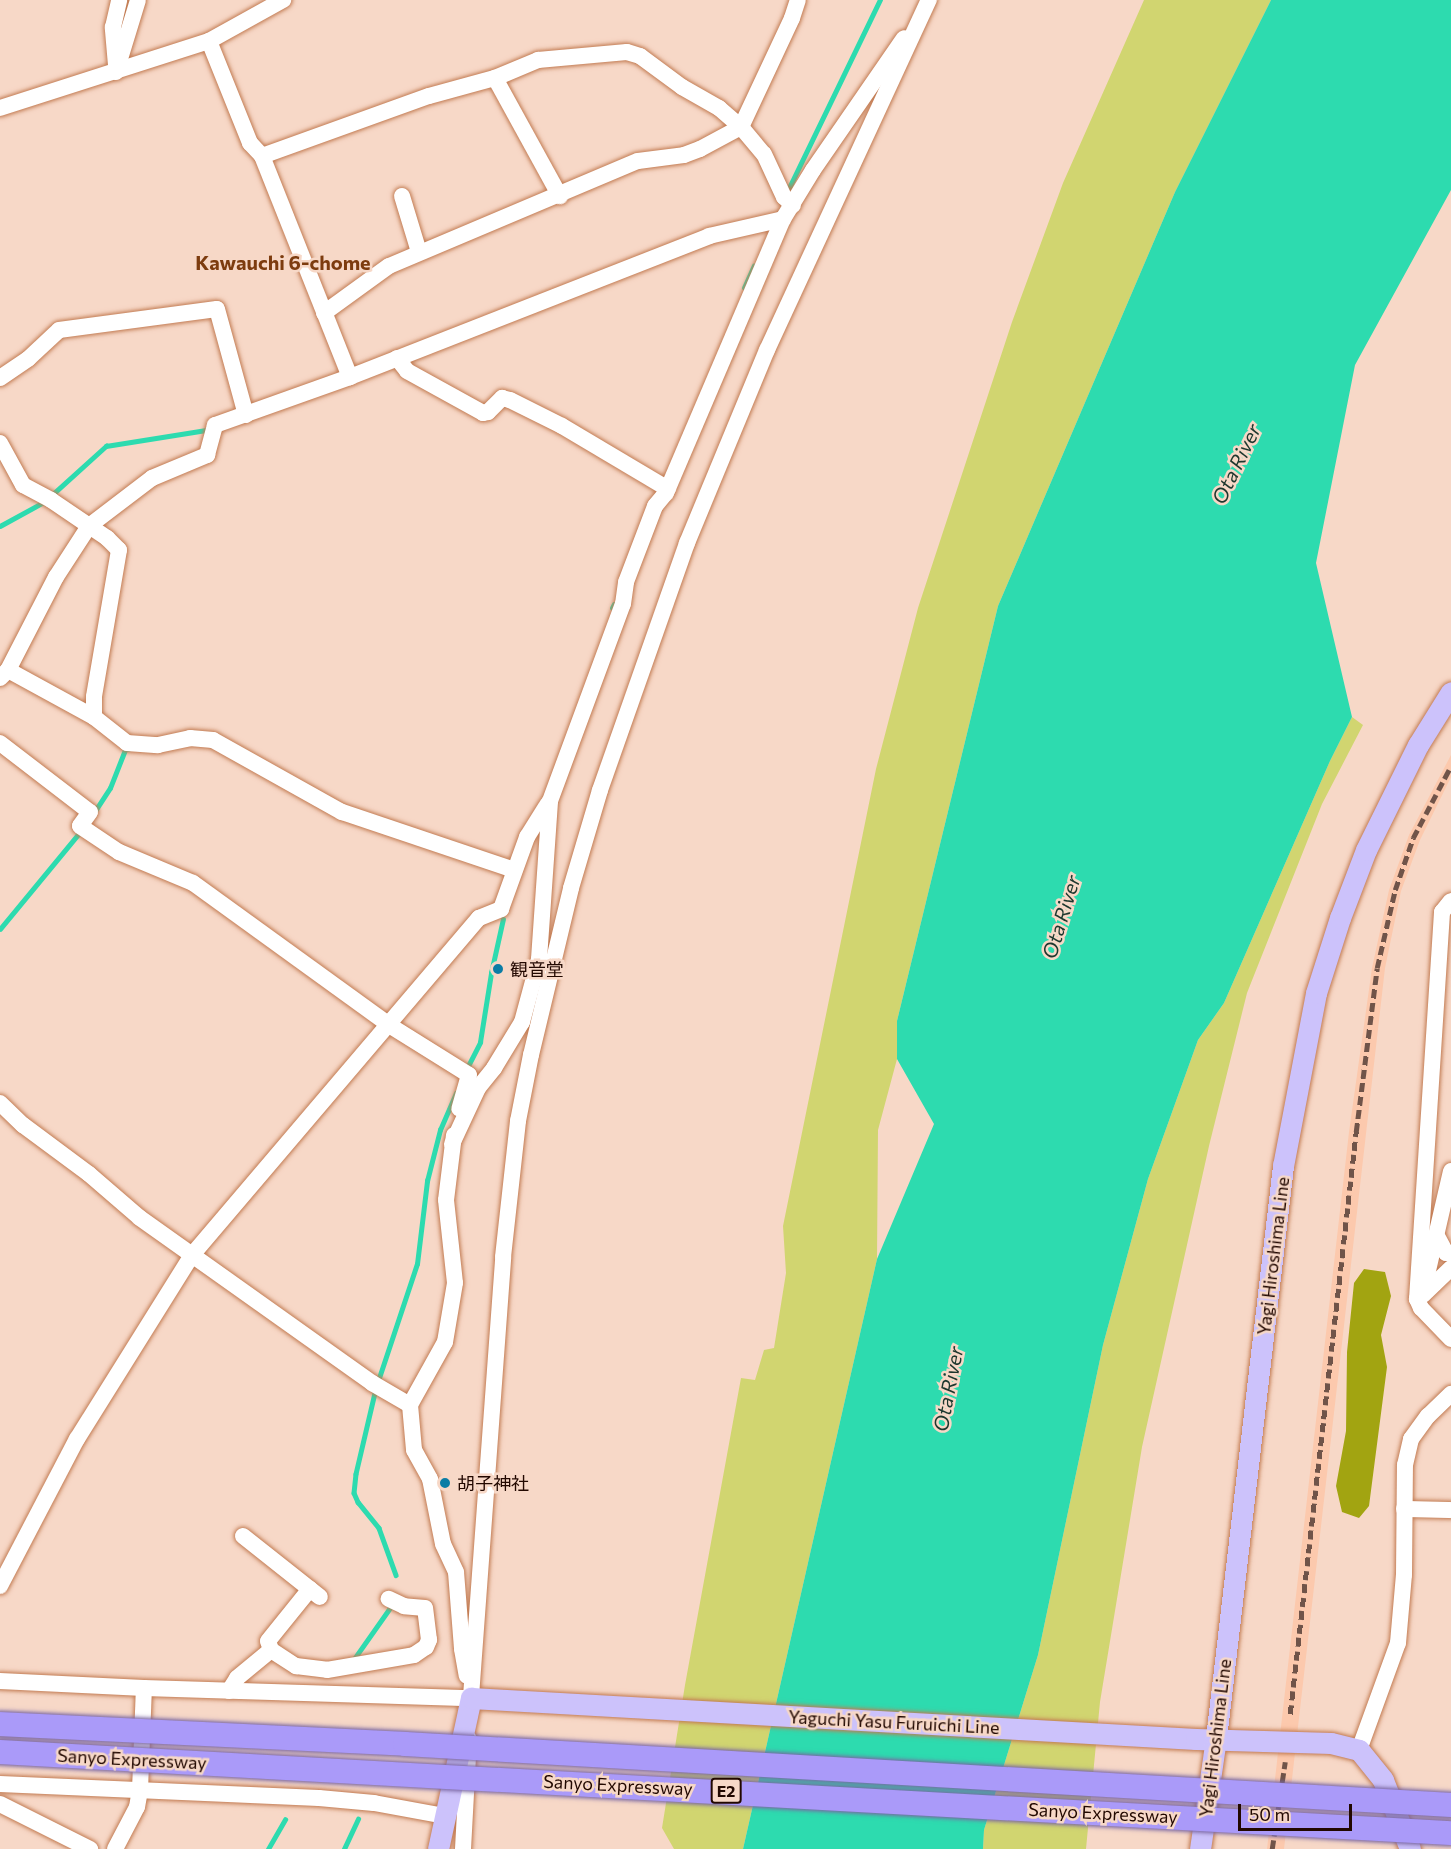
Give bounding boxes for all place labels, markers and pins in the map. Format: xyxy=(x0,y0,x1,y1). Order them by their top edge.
place label: 観音堂 xyxy=(510,958,564,980)
marker: 観音堂 xyxy=(491,962,505,976)
place label: 胡子神社 xyxy=(457,1472,529,1494)
marker: 胡子神社 xyxy=(438,1476,452,1490)

